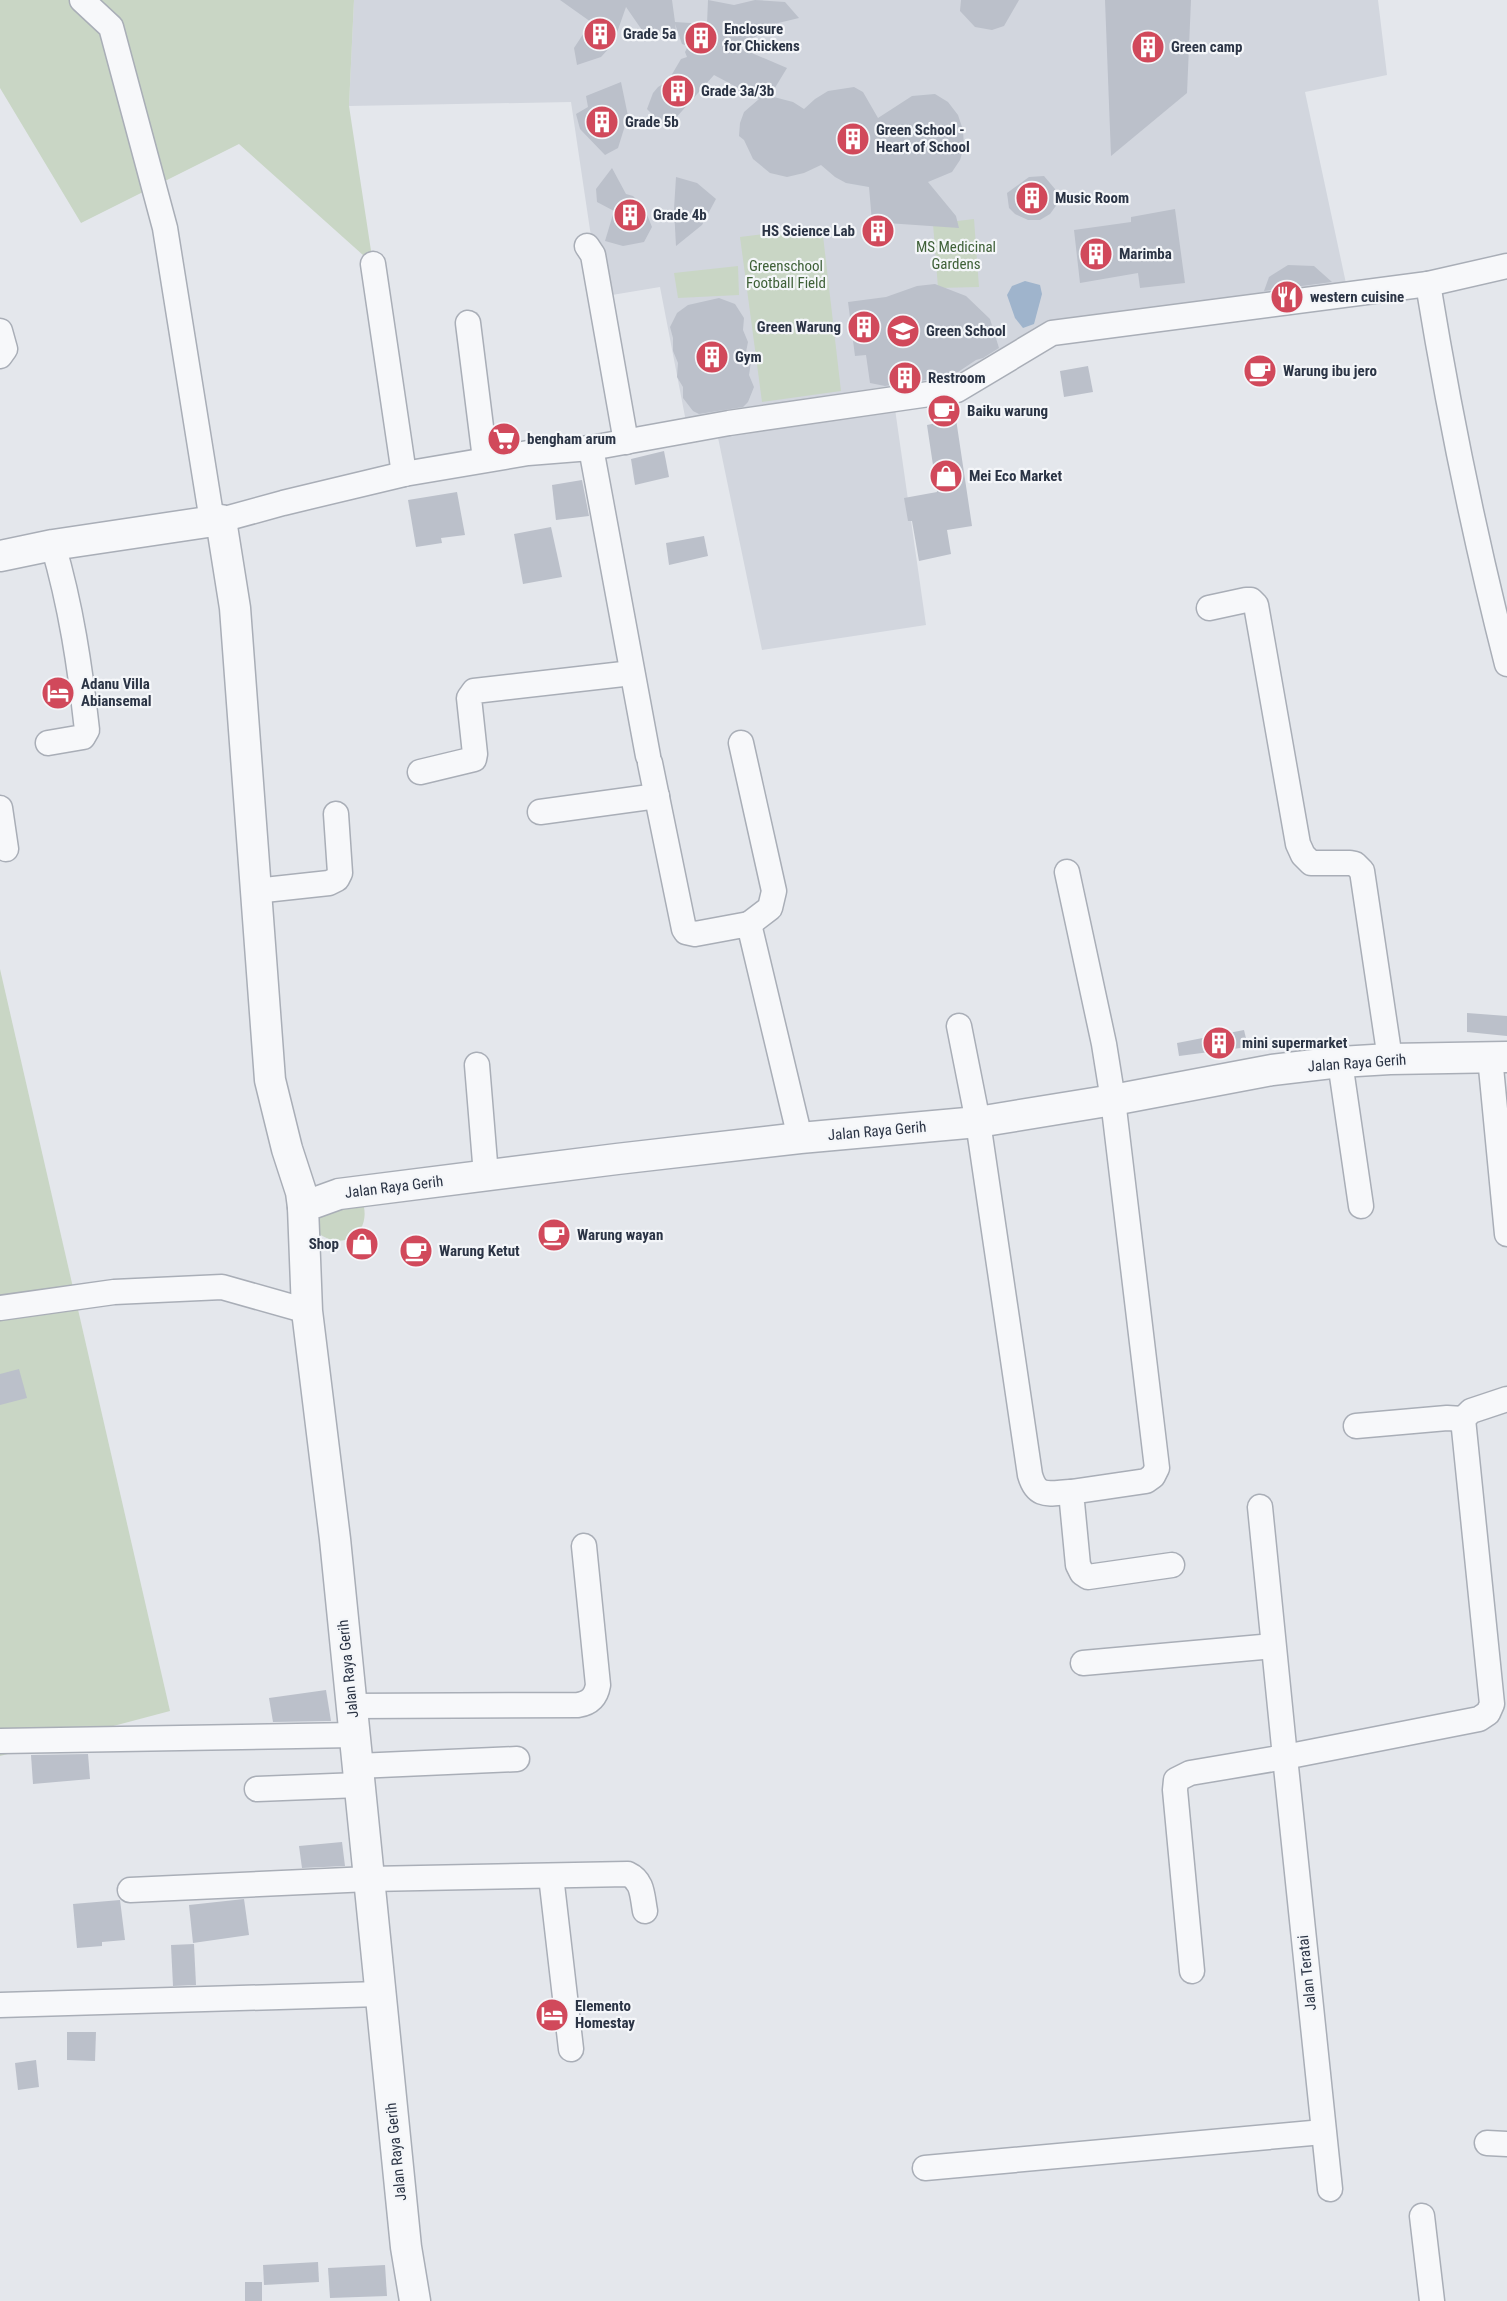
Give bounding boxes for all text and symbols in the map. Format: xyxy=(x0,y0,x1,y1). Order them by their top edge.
building icon: Grade 5a xyxy=(582,16,618,52)
building icon: Enclosure for Chickens xyxy=(683,20,719,56)
place label: Enclosure for Chickens xyxy=(724,20,800,55)
place label: Grade 5a xyxy=(623,25,676,43)
building icon: Green camp xyxy=(1130,29,1166,65)
place label: Green camp xyxy=(1171,38,1242,56)
building icon: Grade 3a/3b xyxy=(660,73,696,109)
place label: Grade 3a/3b xyxy=(701,82,774,100)
building icon: Grade 5b xyxy=(584,104,620,140)
place label: Grade 5b xyxy=(625,113,679,131)
building icon: Green School - Heart of School xyxy=(835,121,871,157)
place label: Green School - Heart of School xyxy=(876,121,970,156)
building icon: Music Room xyxy=(1014,180,1050,216)
place label: Music Room xyxy=(1055,189,1129,207)
building icon: Grade 4b xyxy=(612,197,648,233)
place label: Grade 4b xyxy=(653,206,707,224)
building icon: HS Science Lab xyxy=(860,213,896,249)
place label: HS Science Lab xyxy=(762,222,855,240)
building icon: Marimba xyxy=(1078,236,1114,272)
park label: MS Medicinal Gardens xyxy=(916,238,996,273)
place label: Marimba xyxy=(1119,245,1172,263)
park label: Greenschool Football Field xyxy=(746,257,826,292)
restaurant icon: western cuisine xyxy=(1269,279,1305,315)
place label: western cuisine xyxy=(1310,288,1404,306)
building icon: Green Warung xyxy=(846,309,882,345)
school or university icon: Green School xyxy=(885,313,921,349)
place label: Green Warung xyxy=(757,318,841,336)
place label: Green School xyxy=(926,322,1006,340)
building icon: Gym xyxy=(694,339,730,375)
place label: Gym xyxy=(735,348,762,366)
cafe icon: Warung ibu jero xyxy=(1242,353,1278,389)
building icon: Restroom xyxy=(887,360,923,396)
place label: Warung ibu jero xyxy=(1283,362,1377,380)
place label: Restroom xyxy=(928,369,986,387)
cafe icon: Baiku warung xyxy=(926,393,962,429)
place label: Baiku warung xyxy=(967,402,1048,420)
supermarket icon: bengham arum xyxy=(486,421,522,457)
place label: bengham arum xyxy=(527,430,616,448)
shop icon: Mei Eco Market xyxy=(928,458,964,494)
place label: Mei Eco Market xyxy=(969,467,1062,485)
hotel icon: Adanu Villa Abiansemal xyxy=(40,675,76,711)
place label: Adanu Villa Abiansemal xyxy=(81,675,152,710)
building icon: mini supermarket xyxy=(1201,1025,1237,1061)
place label: mini supermarket xyxy=(1242,1034,1348,1052)
street label: Jalan Raya Gerih xyxy=(1307,1051,1407,1075)
street label: Jalan Raya Gerih xyxy=(827,1118,927,1144)
street label: Jalan Raya Gerih xyxy=(344,1172,444,1202)
cafe icon: Warung wayan xyxy=(536,1217,572,1253)
shop icon: Shop xyxy=(344,1226,380,1262)
place label: Warung wayan xyxy=(577,1226,663,1244)
cafe icon: Warung Ketut xyxy=(398,1233,434,1269)
place label: Shop xyxy=(309,1235,339,1253)
place label: Warung Ketut xyxy=(439,1242,520,1260)
street label: Jalan Raya Gerih xyxy=(334,1619,362,1719)
street label: Jalan Teratai xyxy=(1294,1934,1320,2012)
hotel icon: Elemento Homestay xyxy=(534,1997,570,2033)
place label: Elemento Homestay xyxy=(575,1997,635,2032)
street label: Jalan Raya Gerih xyxy=(382,2102,410,2202)

